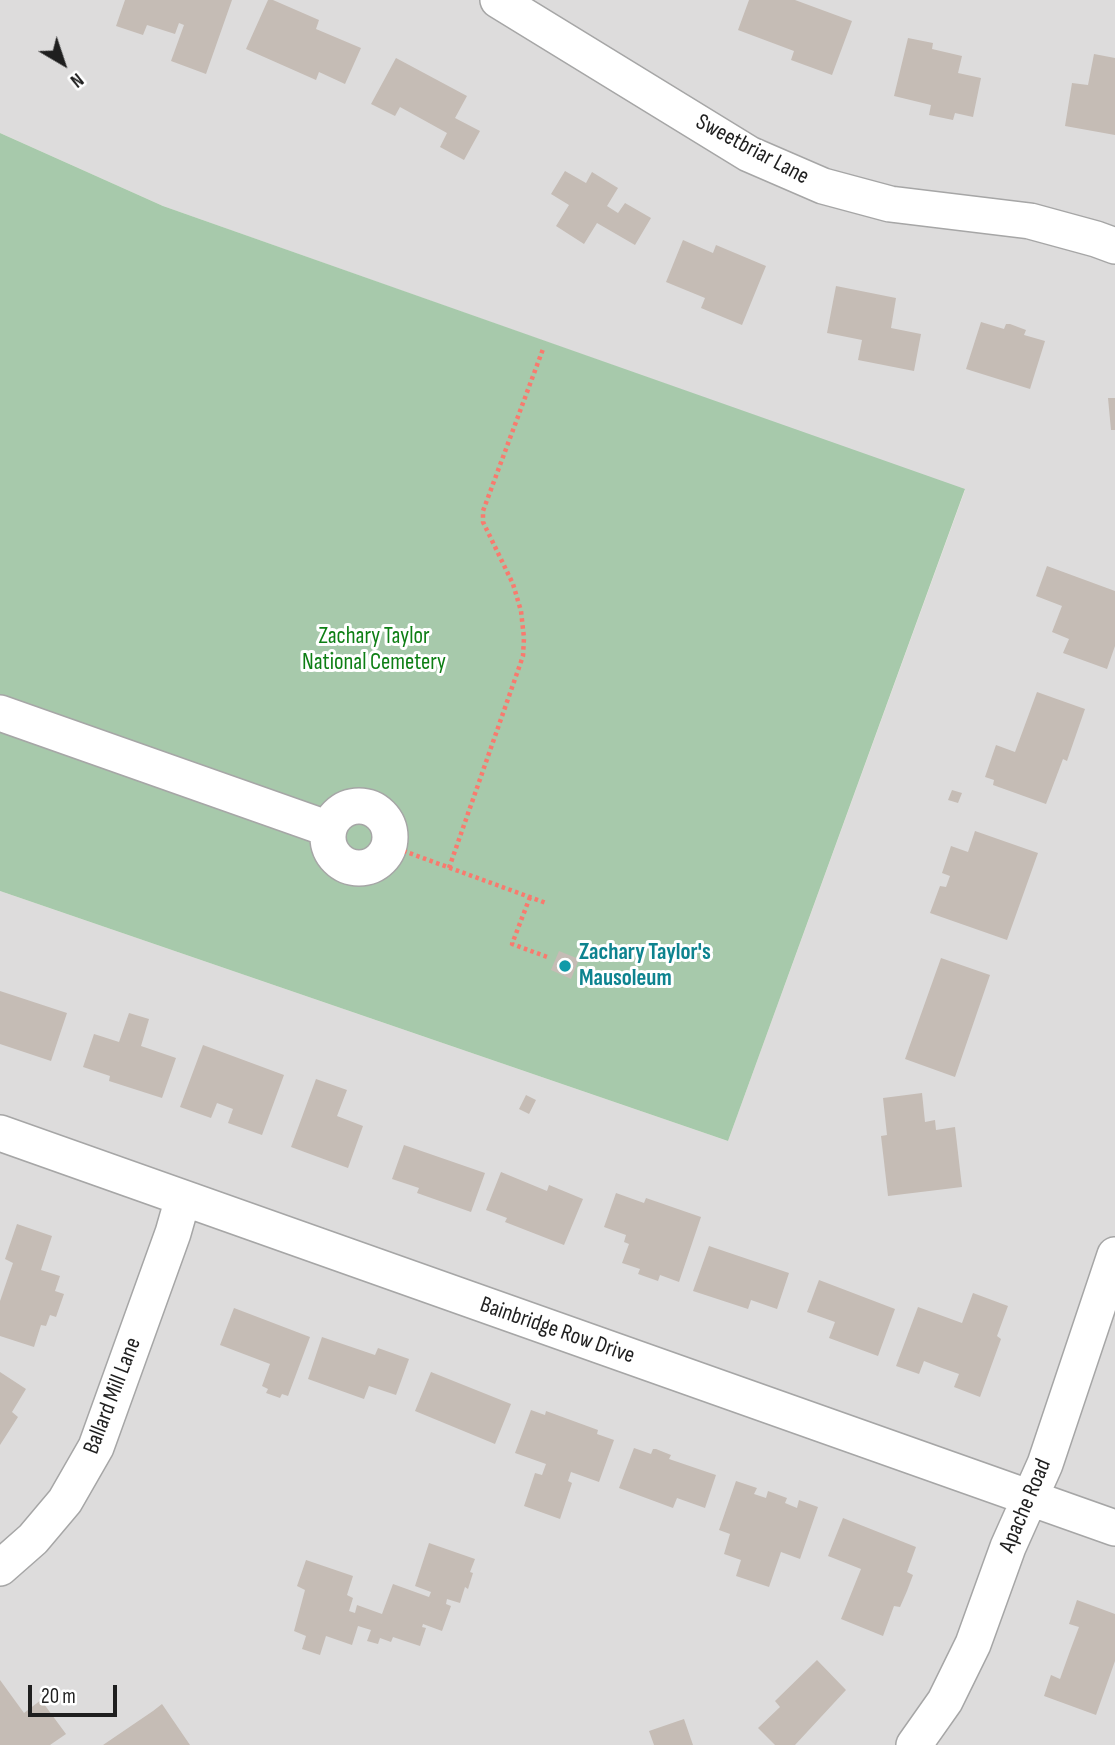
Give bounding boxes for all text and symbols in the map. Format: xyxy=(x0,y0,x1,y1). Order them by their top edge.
north arrow xyxy=(28,28,98,98)
text: N xyxy=(65,68,88,92)
street label: Sweetbriar Lane xyxy=(691,109,813,191)
park label: Zachary Taylor National Cemetery xyxy=(302,623,446,677)
place label: Zachary Taylor's Mausoleum xyxy=(579,939,711,993)
marker: Zachary Taylor's Mausoleum xyxy=(557,958,573,974)
street label: Bainbridge Row Drive xyxy=(476,1292,638,1370)
street label: Ballard Mill Lane xyxy=(78,1334,148,1458)
street label: Apache Road xyxy=(994,1455,1058,1557)
scale bar xyxy=(32,1672,121,1716)
text: 20 m xyxy=(41,1684,76,1709)

